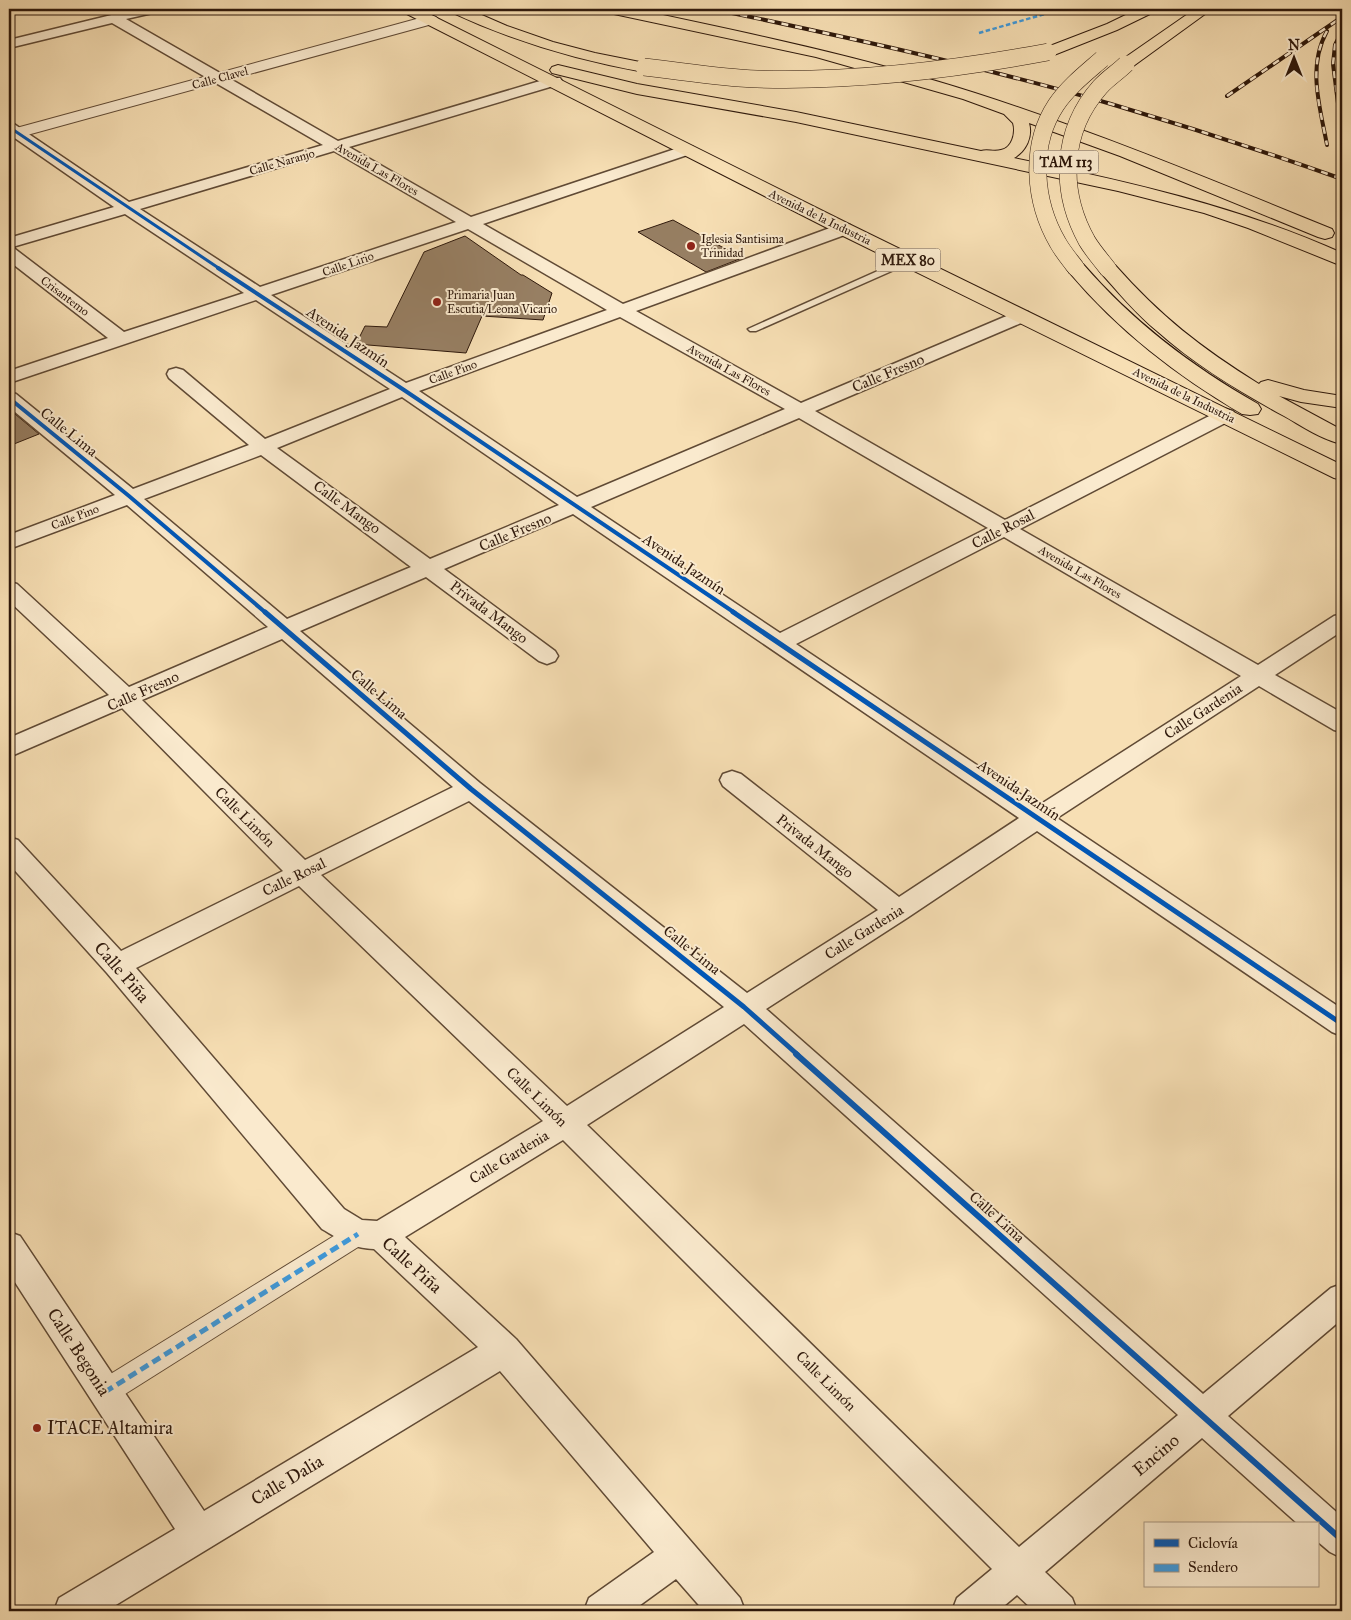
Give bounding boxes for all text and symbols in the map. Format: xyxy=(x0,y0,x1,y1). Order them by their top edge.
north arrow xyxy=(1268,32,1318,82)
text: N xyxy=(1288,37,1300,54)
street label: Calle Clavel xyxy=(190,64,250,92)
street label: Avenida Las Flores xyxy=(332,139,421,198)
street label: Calle Naranjo xyxy=(248,146,316,178)
road number: TAM 113 xyxy=(1034,150,1098,173)
street label: Avenida de la Industria xyxy=(766,186,874,248)
place label: Iglesia Santisima Trinidad xyxy=(701,232,785,260)
marker: Iglesia Santisima Trinidad xyxy=(685,240,697,252)
road number: MEX 80 xyxy=(876,248,940,272)
street label: Calle Lirio xyxy=(321,249,375,279)
street label: Crisantemo xyxy=(38,273,92,319)
place label: Primaria Juan Escutia/Leona Vicario xyxy=(447,288,557,316)
marker: Primaria Juan Escutia/Leona Vicario xyxy=(431,296,443,308)
street label: Avenida Jazmín xyxy=(302,302,393,372)
street label: Avenida Las Flores xyxy=(684,341,773,399)
street label: Calle Fresno xyxy=(849,350,927,396)
street label: Calle Pino xyxy=(427,357,479,387)
street label: Avenida de la Industria xyxy=(1130,364,1238,426)
street label: Calle Lima xyxy=(37,404,102,461)
street label: Calle Mango xyxy=(310,477,384,538)
street label: Calle Pino xyxy=(49,501,101,533)
street label: Calle Rosal xyxy=(969,505,1038,552)
street label: Calle Fresno xyxy=(476,509,554,555)
street label: Avenida Jazmín xyxy=(638,529,729,599)
street label: Avenida Las Flores xyxy=(1035,542,1124,601)
street label: Privada Mango xyxy=(446,577,532,647)
street label: Calle Lima xyxy=(347,665,411,723)
street label: Calle Fresno xyxy=(104,667,182,715)
street label: Calle Gardenia xyxy=(1161,679,1246,743)
street label: Avenida Jazmín xyxy=(973,755,1064,825)
street label: Calle Limón xyxy=(211,783,279,851)
street label: Privada Mango xyxy=(773,810,858,882)
street label: Calle Rosal xyxy=(259,854,329,900)
street label: Calle Gardenia xyxy=(821,900,907,963)
street label: Calle Lima xyxy=(660,922,725,979)
street label: Calle Piña xyxy=(90,937,155,1007)
street label: Calle Limón xyxy=(503,1064,571,1130)
street label: Calle Gardenia xyxy=(466,1126,552,1188)
street label: Calle Lima xyxy=(966,1187,1029,1247)
street label: Calle Piña xyxy=(377,1232,447,1298)
street label: Calle Begonia xyxy=(42,1304,116,1401)
street label: Calle Limón xyxy=(792,1347,860,1415)
place label: ITACE Altamira xyxy=(47,1417,173,1439)
marker: ITACE Altamira xyxy=(31,1422,43,1434)
street label: Encino xyxy=(1128,1429,1184,1481)
street label: Calle Dalia xyxy=(247,1450,327,1510)
legend xyxy=(1144,1522,1318,1588)
text: Ciclovía xyxy=(1188,1534,1239,1552)
text: Sendero xyxy=(1188,1558,1238,1576)

